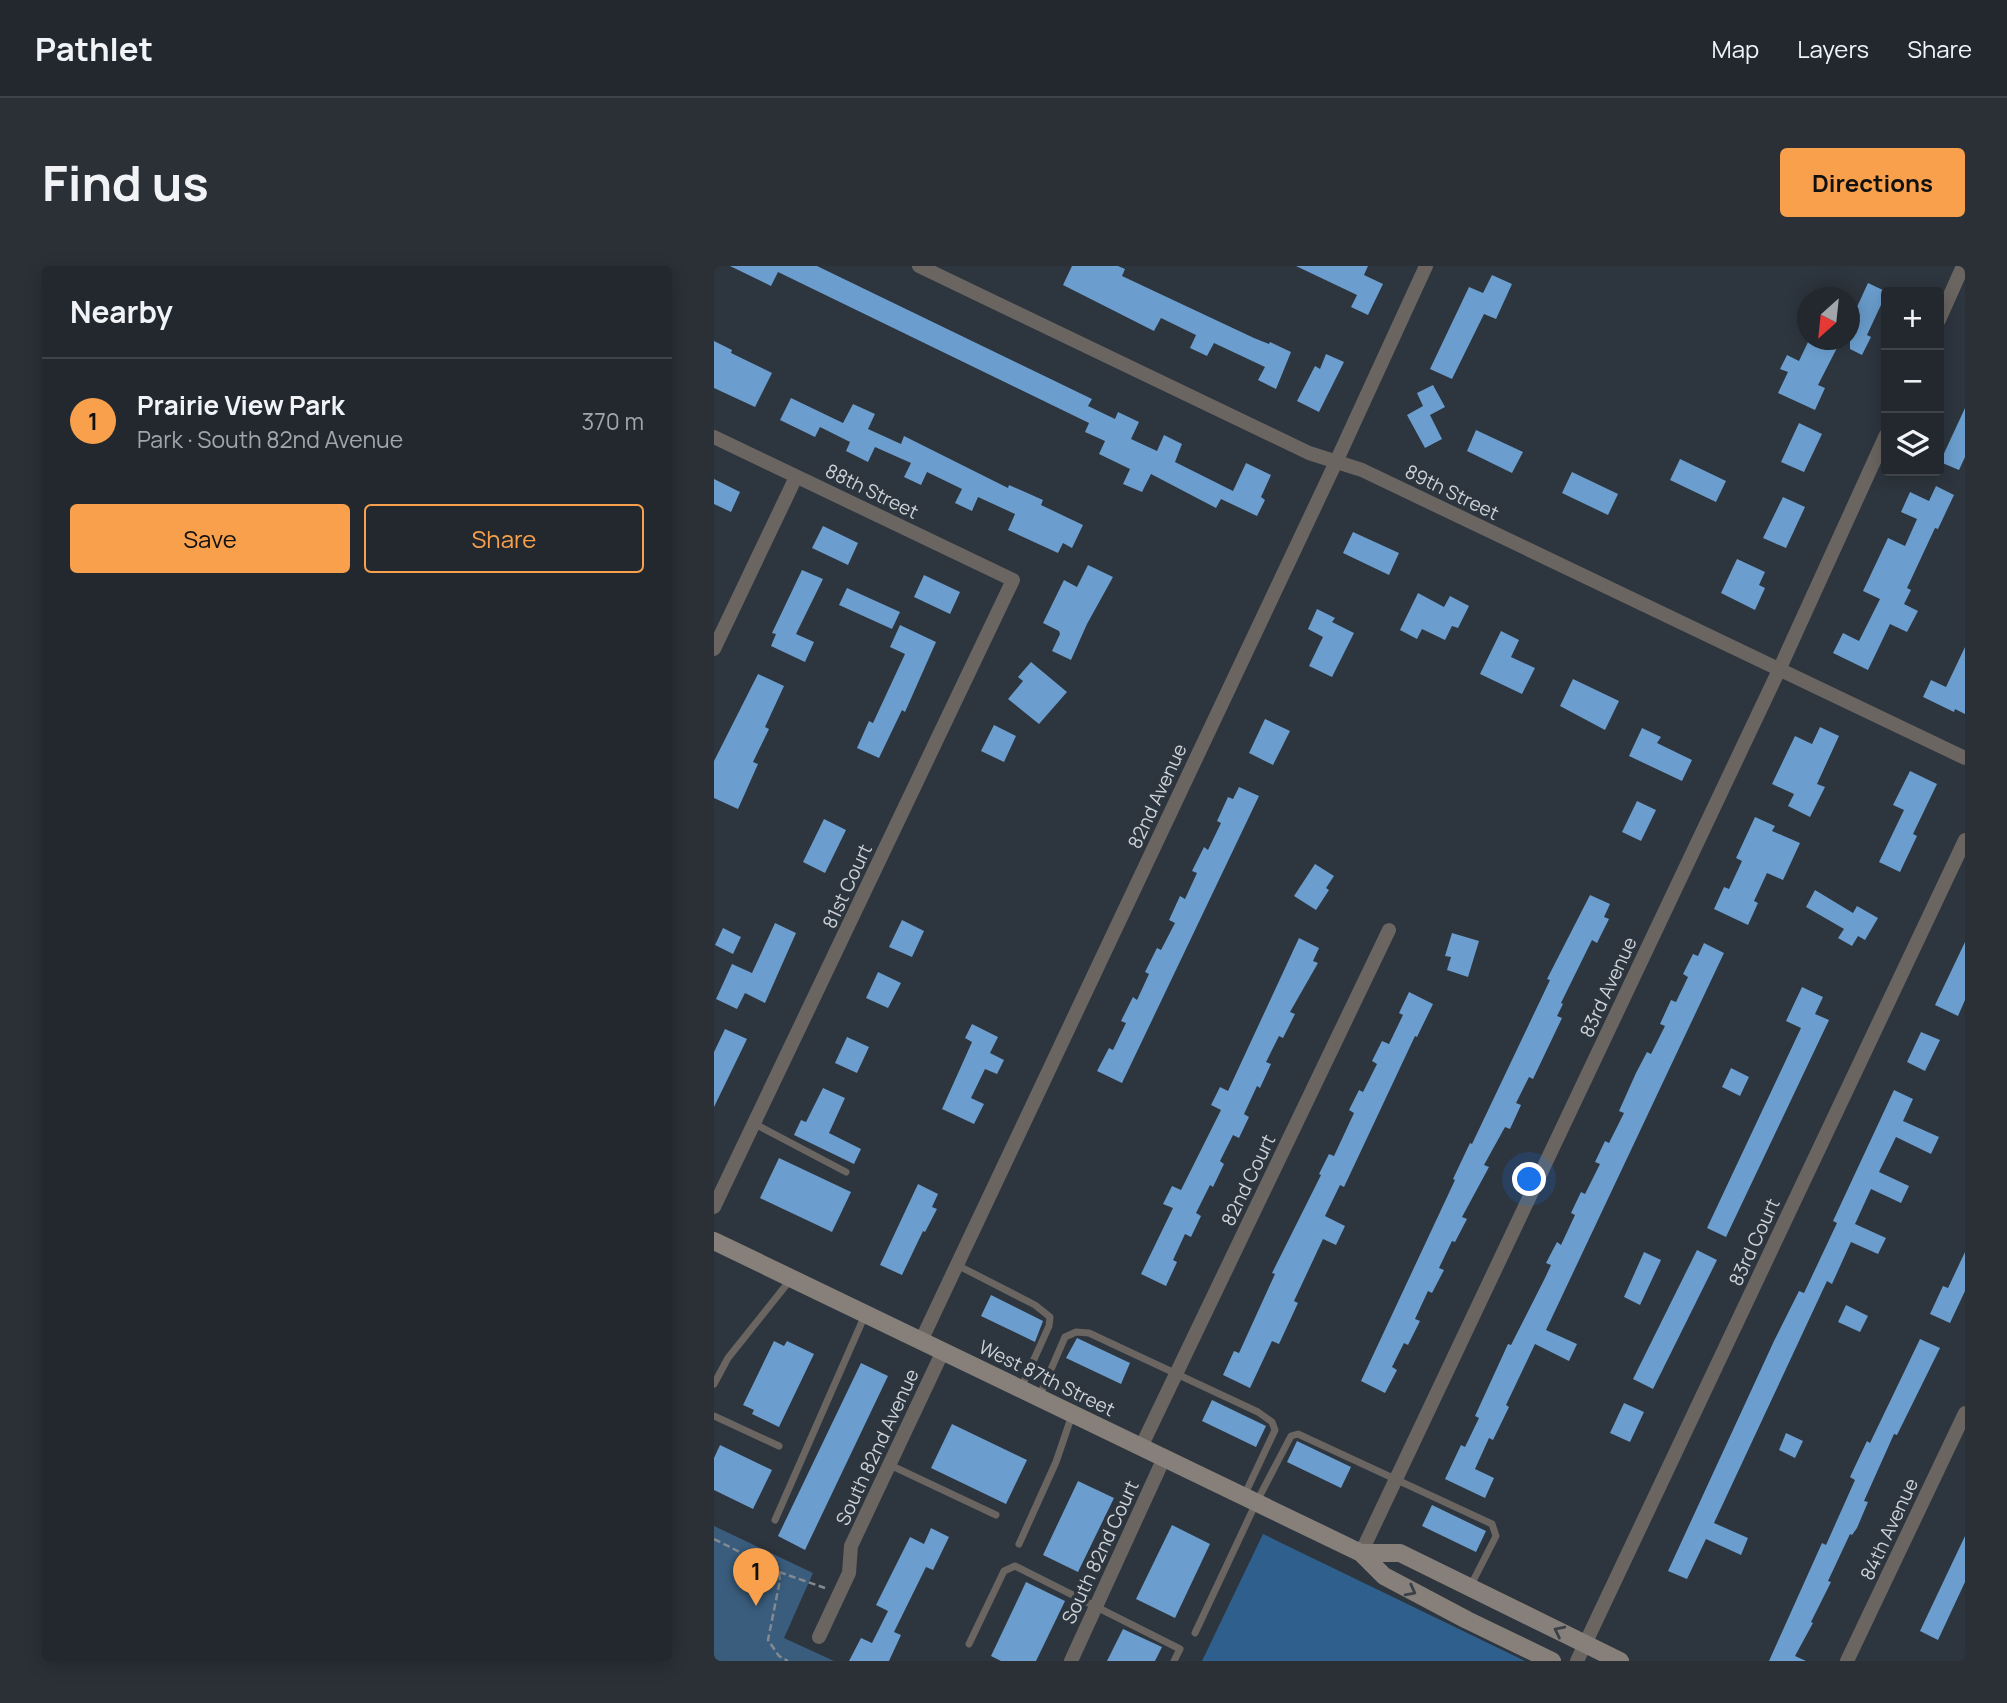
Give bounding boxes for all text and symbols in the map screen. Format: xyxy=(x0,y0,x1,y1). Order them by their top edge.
text: Pathlet xyxy=(35,26,153,71)
text: Map xyxy=(1712,32,1759,65)
text: Layers xyxy=(1797,32,1869,65)
text: Share xyxy=(1907,32,1972,65)
button: Directions xyxy=(1780,148,1965,217)
text: Find us xyxy=(42,149,209,216)
north arrow xyxy=(1797,287,1860,350)
map controls xyxy=(1881,287,1944,476)
button: + xyxy=(1881,287,1944,350)
text: Nearby xyxy=(70,291,173,332)
button: − xyxy=(1881,350,1944,413)
text: Prairie View Park xyxy=(137,387,345,423)
text: 1 xyxy=(88,405,98,437)
text: 370 m xyxy=(582,405,644,437)
button: layers xyxy=(1881,413,1944,476)
text: Park · South 82nd Avenue xyxy=(137,423,403,455)
street label: 88th Street xyxy=(821,457,923,525)
street label: 89th Street xyxy=(1401,458,1503,526)
button: Save xyxy=(70,504,350,573)
button: Share xyxy=(364,504,644,573)
street label: 82nd Avenue xyxy=(1121,739,1193,853)
street label: 81st Court xyxy=(816,840,878,932)
street label: 83rd Avenue xyxy=(1573,932,1643,1042)
street label: 82nd Court xyxy=(1215,1130,1281,1230)
your location xyxy=(1512,1162,1546,1196)
street label: 83rd Court xyxy=(1722,1194,1786,1290)
street label: West 87th Street xyxy=(975,1334,1119,1422)
street label: South 82nd Avenue xyxy=(829,1364,925,1530)
street label: 84th Avenue xyxy=(1854,1474,1924,1584)
street label: South 82nd Court xyxy=(1055,1476,1145,1628)
pin: 1 xyxy=(733,1548,779,1606)
one-way arrow xyxy=(1404,1582,1417,1596)
one-way arrow xyxy=(1554,1625,1566,1639)

